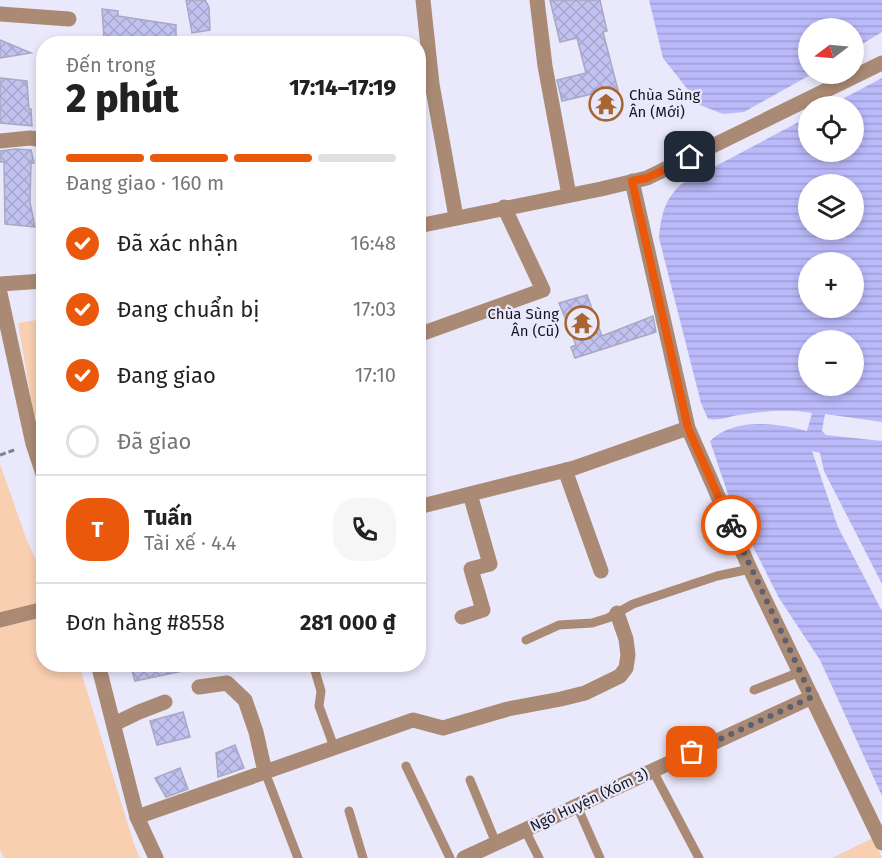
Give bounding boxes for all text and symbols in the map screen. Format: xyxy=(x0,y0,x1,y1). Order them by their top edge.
north arrow xyxy=(798,18,864,84)
map controls xyxy=(798,18,864,396)
text: Đến trong xyxy=(66,53,155,77)
text: 17:14–17:19 xyxy=(289,74,396,101)
text: 2 phút xyxy=(66,76,179,122)
temple icon: Chùa Sùng Ân (Mới) xyxy=(588,86,624,122)
place label: Chùa Sùng Ân (Mới) xyxy=(629,86,701,121)
button: locate xyxy=(798,96,864,162)
pin xyxy=(664,131,715,182)
icon: home xyxy=(673,140,706,173)
text: Đang giao · 160 m xyxy=(66,171,224,195)
button: layers xyxy=(798,174,864,240)
icon: check xyxy=(66,227,99,260)
text: Đã xác nhận xyxy=(117,230,238,257)
text: 16:48 xyxy=(350,231,396,255)
button: + xyxy=(798,252,864,318)
icon: check xyxy=(66,293,99,326)
text: Đang chuẩn bị xyxy=(117,296,260,323)
text: 17:03 xyxy=(353,297,396,321)
place label: Chùa Sùng Ân (Cũ) xyxy=(488,305,559,340)
temple icon: Chùa Sùng Ân (Cũ) xyxy=(564,305,600,341)
button: − xyxy=(798,330,864,396)
icon: check xyxy=(66,359,99,392)
text: Đang giao xyxy=(117,362,216,389)
text: 17:10 xyxy=(355,363,396,387)
text: Đã giao xyxy=(117,428,191,455)
courier xyxy=(701,495,761,555)
button: phone xyxy=(333,498,396,561)
text: Tuấn xyxy=(144,504,192,531)
icon: bike xyxy=(715,509,748,542)
text: T xyxy=(92,516,103,543)
text: Tài xế · 4.4 xyxy=(144,531,236,555)
text: Đơn hàng #8558 xyxy=(66,609,225,636)
text: 281 000 ₫ xyxy=(300,609,396,636)
pin xyxy=(666,726,717,777)
icon: bag xyxy=(675,735,708,768)
street label: Ngõ Huyện (Xóm 3) xyxy=(527,765,651,835)

